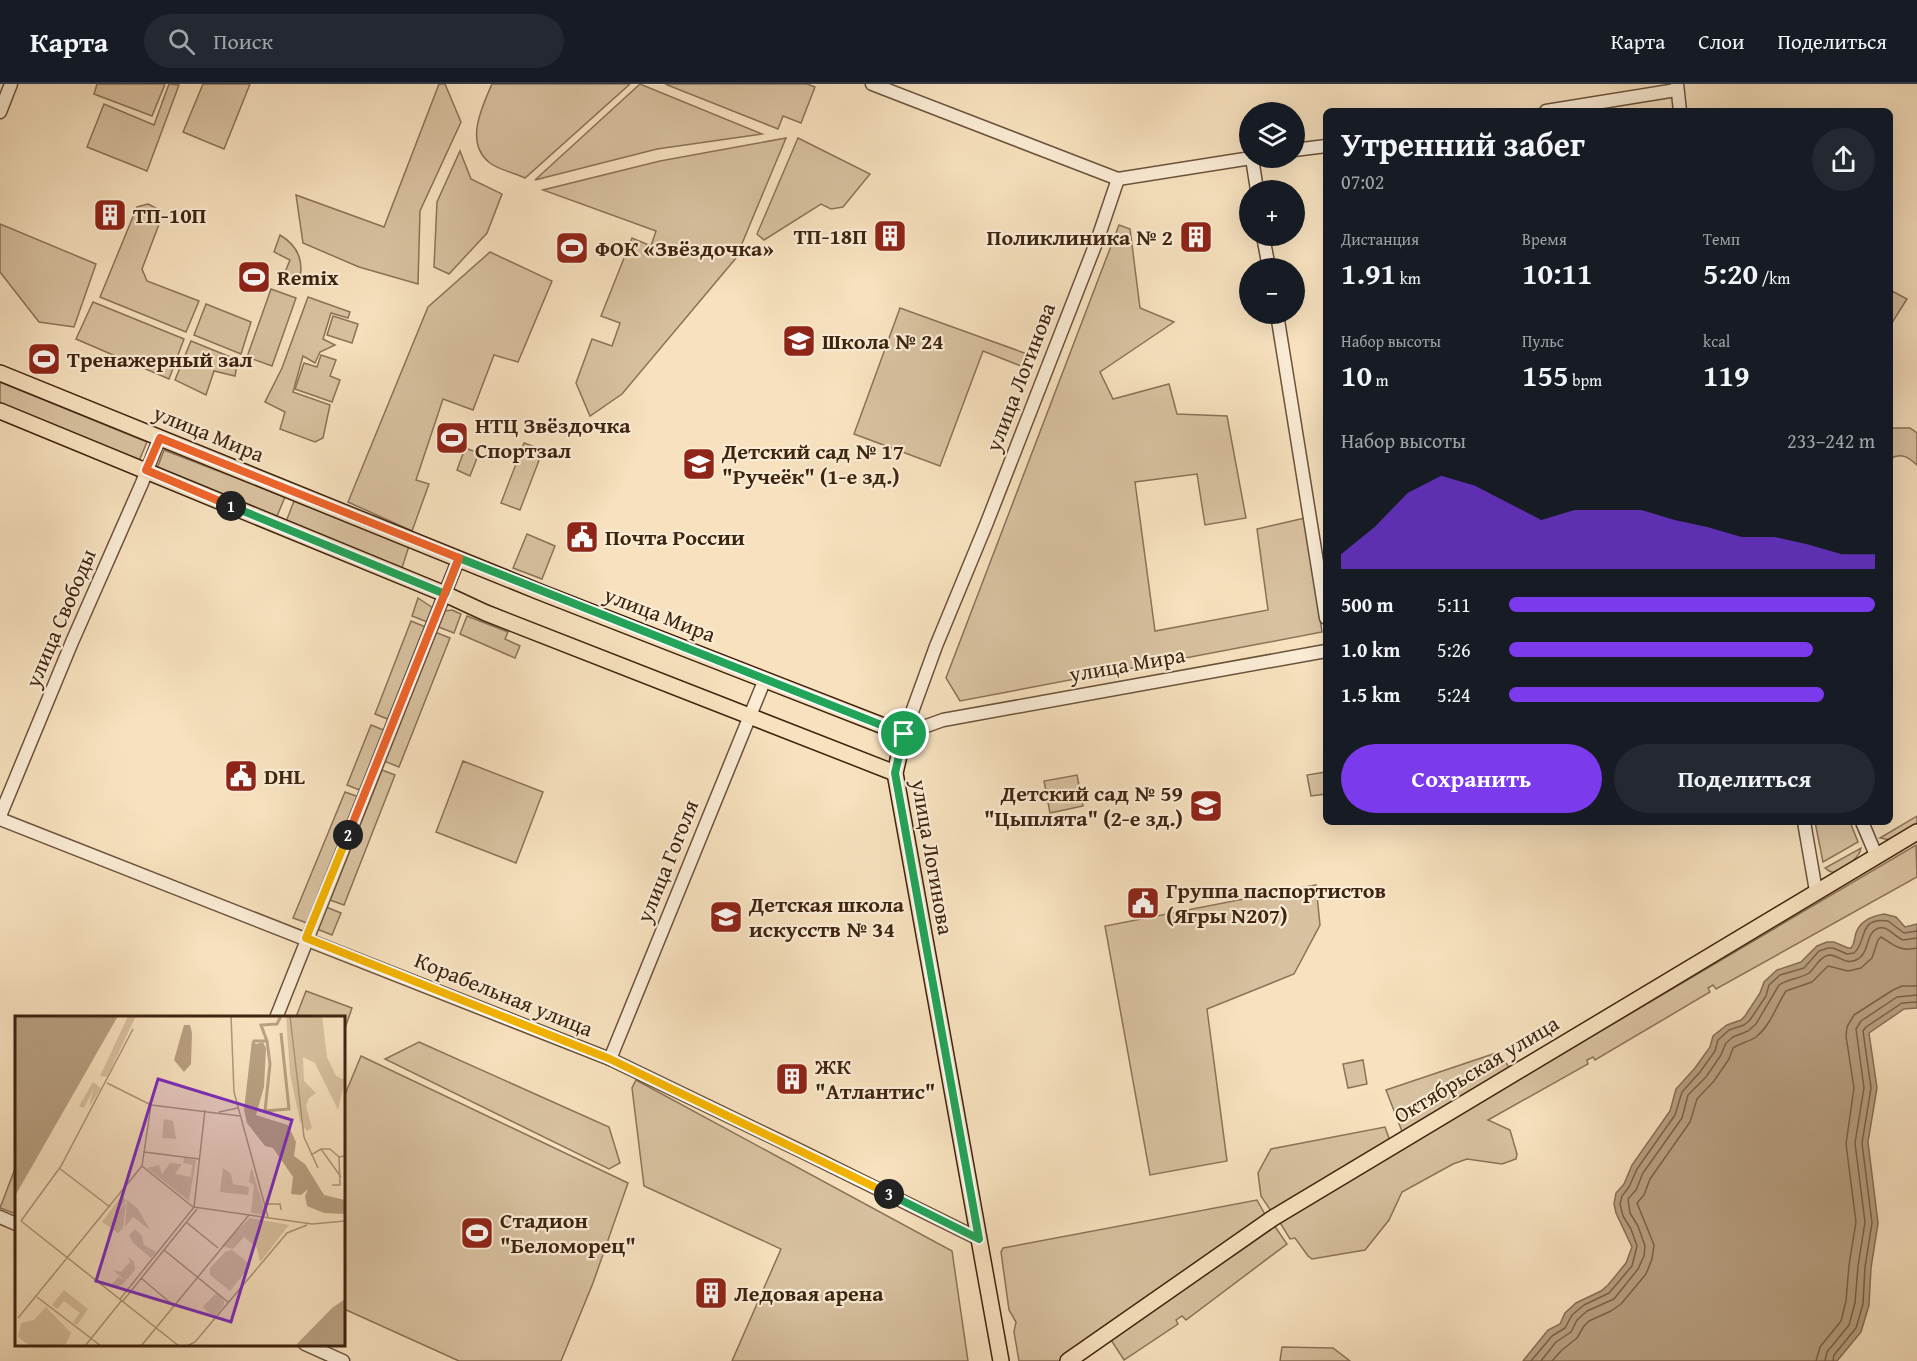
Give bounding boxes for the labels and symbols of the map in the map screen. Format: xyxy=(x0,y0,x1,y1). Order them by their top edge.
building icon: ТП-10П xyxy=(92,197,128,233)
place label: ТП-10П xyxy=(133,199,207,231)
building icon: ТП-18П xyxy=(872,218,908,254)
building icon: Поликлиника № 2 xyxy=(1178,219,1214,255)
place label: ТП-18П xyxy=(794,220,867,252)
place label: Поликлиника № 2 xyxy=(987,221,1173,253)
sports icon: ФОК «Звёздочка» xyxy=(554,230,590,266)
place label: ФОК «Звёздочка» xyxy=(595,232,774,264)
sports icon: Remix xyxy=(236,259,272,295)
place label: Remix xyxy=(277,261,339,293)
street label: улица Логинова xyxy=(977,297,1063,457)
school or university icon: Школа № 24 xyxy=(781,323,817,359)
place label: Школа № 24 xyxy=(822,325,944,357)
sports icon: Тренажерный зал xyxy=(26,341,62,377)
place label: Тренажерный зал xyxy=(67,343,253,375)
street label: улица Мира xyxy=(148,396,270,470)
place label: НТЦ Звёздочка Спортзал xyxy=(475,409,631,466)
sports icon: НТЦ Звёздочка Спортзал xyxy=(434,420,470,456)
place label: Детский сад № 17 "Ручеёк" (1-е зд.) xyxy=(721,435,904,492)
school or university icon: Детский сад № 17 "Ручеёк" (1-е зд.) xyxy=(681,446,717,482)
pin: 1 xyxy=(216,491,246,521)
public building icon: Почта России xyxy=(564,519,600,555)
place label: Почта России xyxy=(605,521,745,553)
street label: улица Свободы xyxy=(16,544,104,693)
street label: улица Мира xyxy=(599,578,721,650)
street label: улица Мира xyxy=(1066,638,1188,690)
pin xyxy=(878,708,929,759)
public building icon: DHL xyxy=(223,758,259,794)
place label: DHL xyxy=(264,760,306,792)
street label: улица Логинова xyxy=(903,776,962,938)
place label: Детский сад № 59 "Цыплята" (2-е зд.) xyxy=(984,777,1183,834)
school or university icon: Детский сад № 59 "Цыплята" (2-е зд.) xyxy=(1188,788,1224,824)
street label: улица Гоголя xyxy=(627,795,706,928)
pin: 2 xyxy=(333,820,363,850)
place label: Группа паспортистов (Ягры N207) xyxy=(1166,874,1386,931)
public building icon: Группа паспортистов (Ягры N207) xyxy=(1125,885,1161,921)
place label: Детская школа искусств № 34 xyxy=(748,888,905,945)
school or university icon: Детская школа искусств № 34 xyxy=(708,899,744,935)
street label: Корабельная улица xyxy=(410,944,598,1045)
street label: Октябрьская улица xyxy=(1387,1007,1565,1131)
inset map xyxy=(15,1016,345,1346)
place label: ЖК "Атлантис" xyxy=(814,1050,935,1107)
building icon: ЖК "Атлантис" xyxy=(774,1061,810,1097)
pin: 3 xyxy=(874,1179,904,1209)
place label: Стадион "Беломорец" xyxy=(500,1204,636,1261)
sports icon: Стадион "Беломорец" xyxy=(459,1215,495,1251)
building icon: Ледовая арена xyxy=(693,1275,729,1311)
place label: Ледовая арена xyxy=(734,1277,884,1309)

